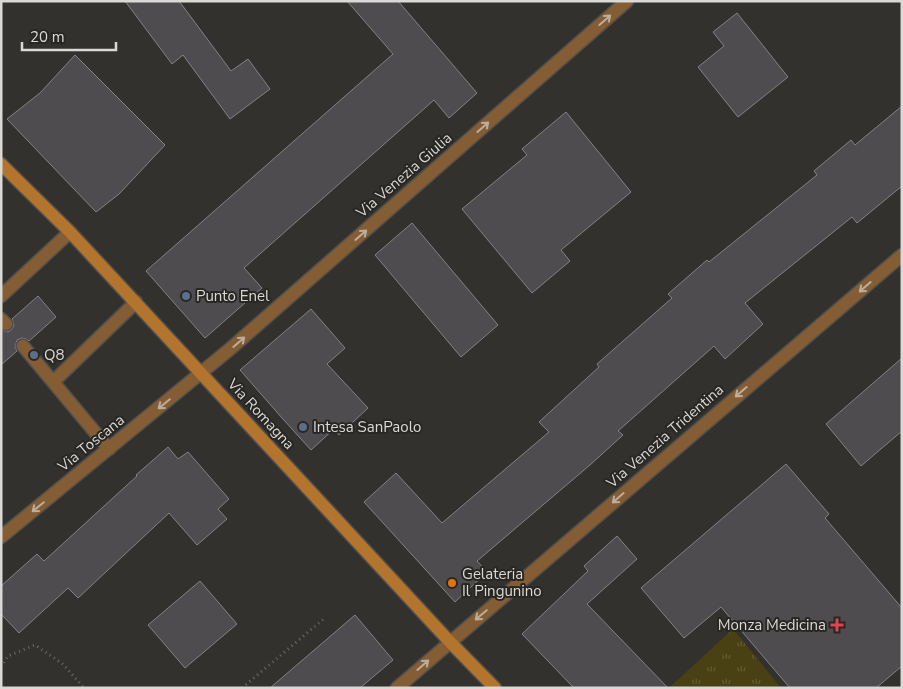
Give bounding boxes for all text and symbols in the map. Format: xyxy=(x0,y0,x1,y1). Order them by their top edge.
one-way arrow xyxy=(599,15,612,26)
scale bar xyxy=(22,20,116,52)
text: 20 m xyxy=(30,27,65,47)
one-way arrow xyxy=(477,122,490,133)
street label: Via Venezia Giulia xyxy=(351,128,456,223)
one-way arrow xyxy=(354,229,367,240)
one-way arrow xyxy=(858,281,871,292)
place label: Punto Enel xyxy=(196,286,270,306)
marker: Punto Enel xyxy=(180,290,192,302)
one-way arrow xyxy=(232,336,245,347)
place label: Q8 xyxy=(44,345,65,365)
marker: Q8 xyxy=(28,349,40,361)
street label: Via Romagna xyxy=(222,374,299,454)
street label: Via Venezia Tridentina xyxy=(601,380,728,493)
one-way arrow xyxy=(735,387,748,398)
one-way arrow xyxy=(158,399,171,410)
street label: Via Toscana xyxy=(53,410,129,477)
place label: Intesa SanPaolo xyxy=(313,417,421,437)
marker: Intesa SanPaolo xyxy=(297,421,309,433)
one-way arrow xyxy=(612,492,625,503)
one-way arrow xyxy=(32,501,45,512)
place label: Gelateria Il Pingunino xyxy=(462,564,542,601)
marker: Gelateria Il Pingunino xyxy=(446,577,458,589)
one-way arrow xyxy=(475,609,488,621)
place label: Monza Medicina xyxy=(718,615,826,635)
marker: Monza Medicina xyxy=(830,618,844,632)
one-way arrow xyxy=(417,659,430,671)

